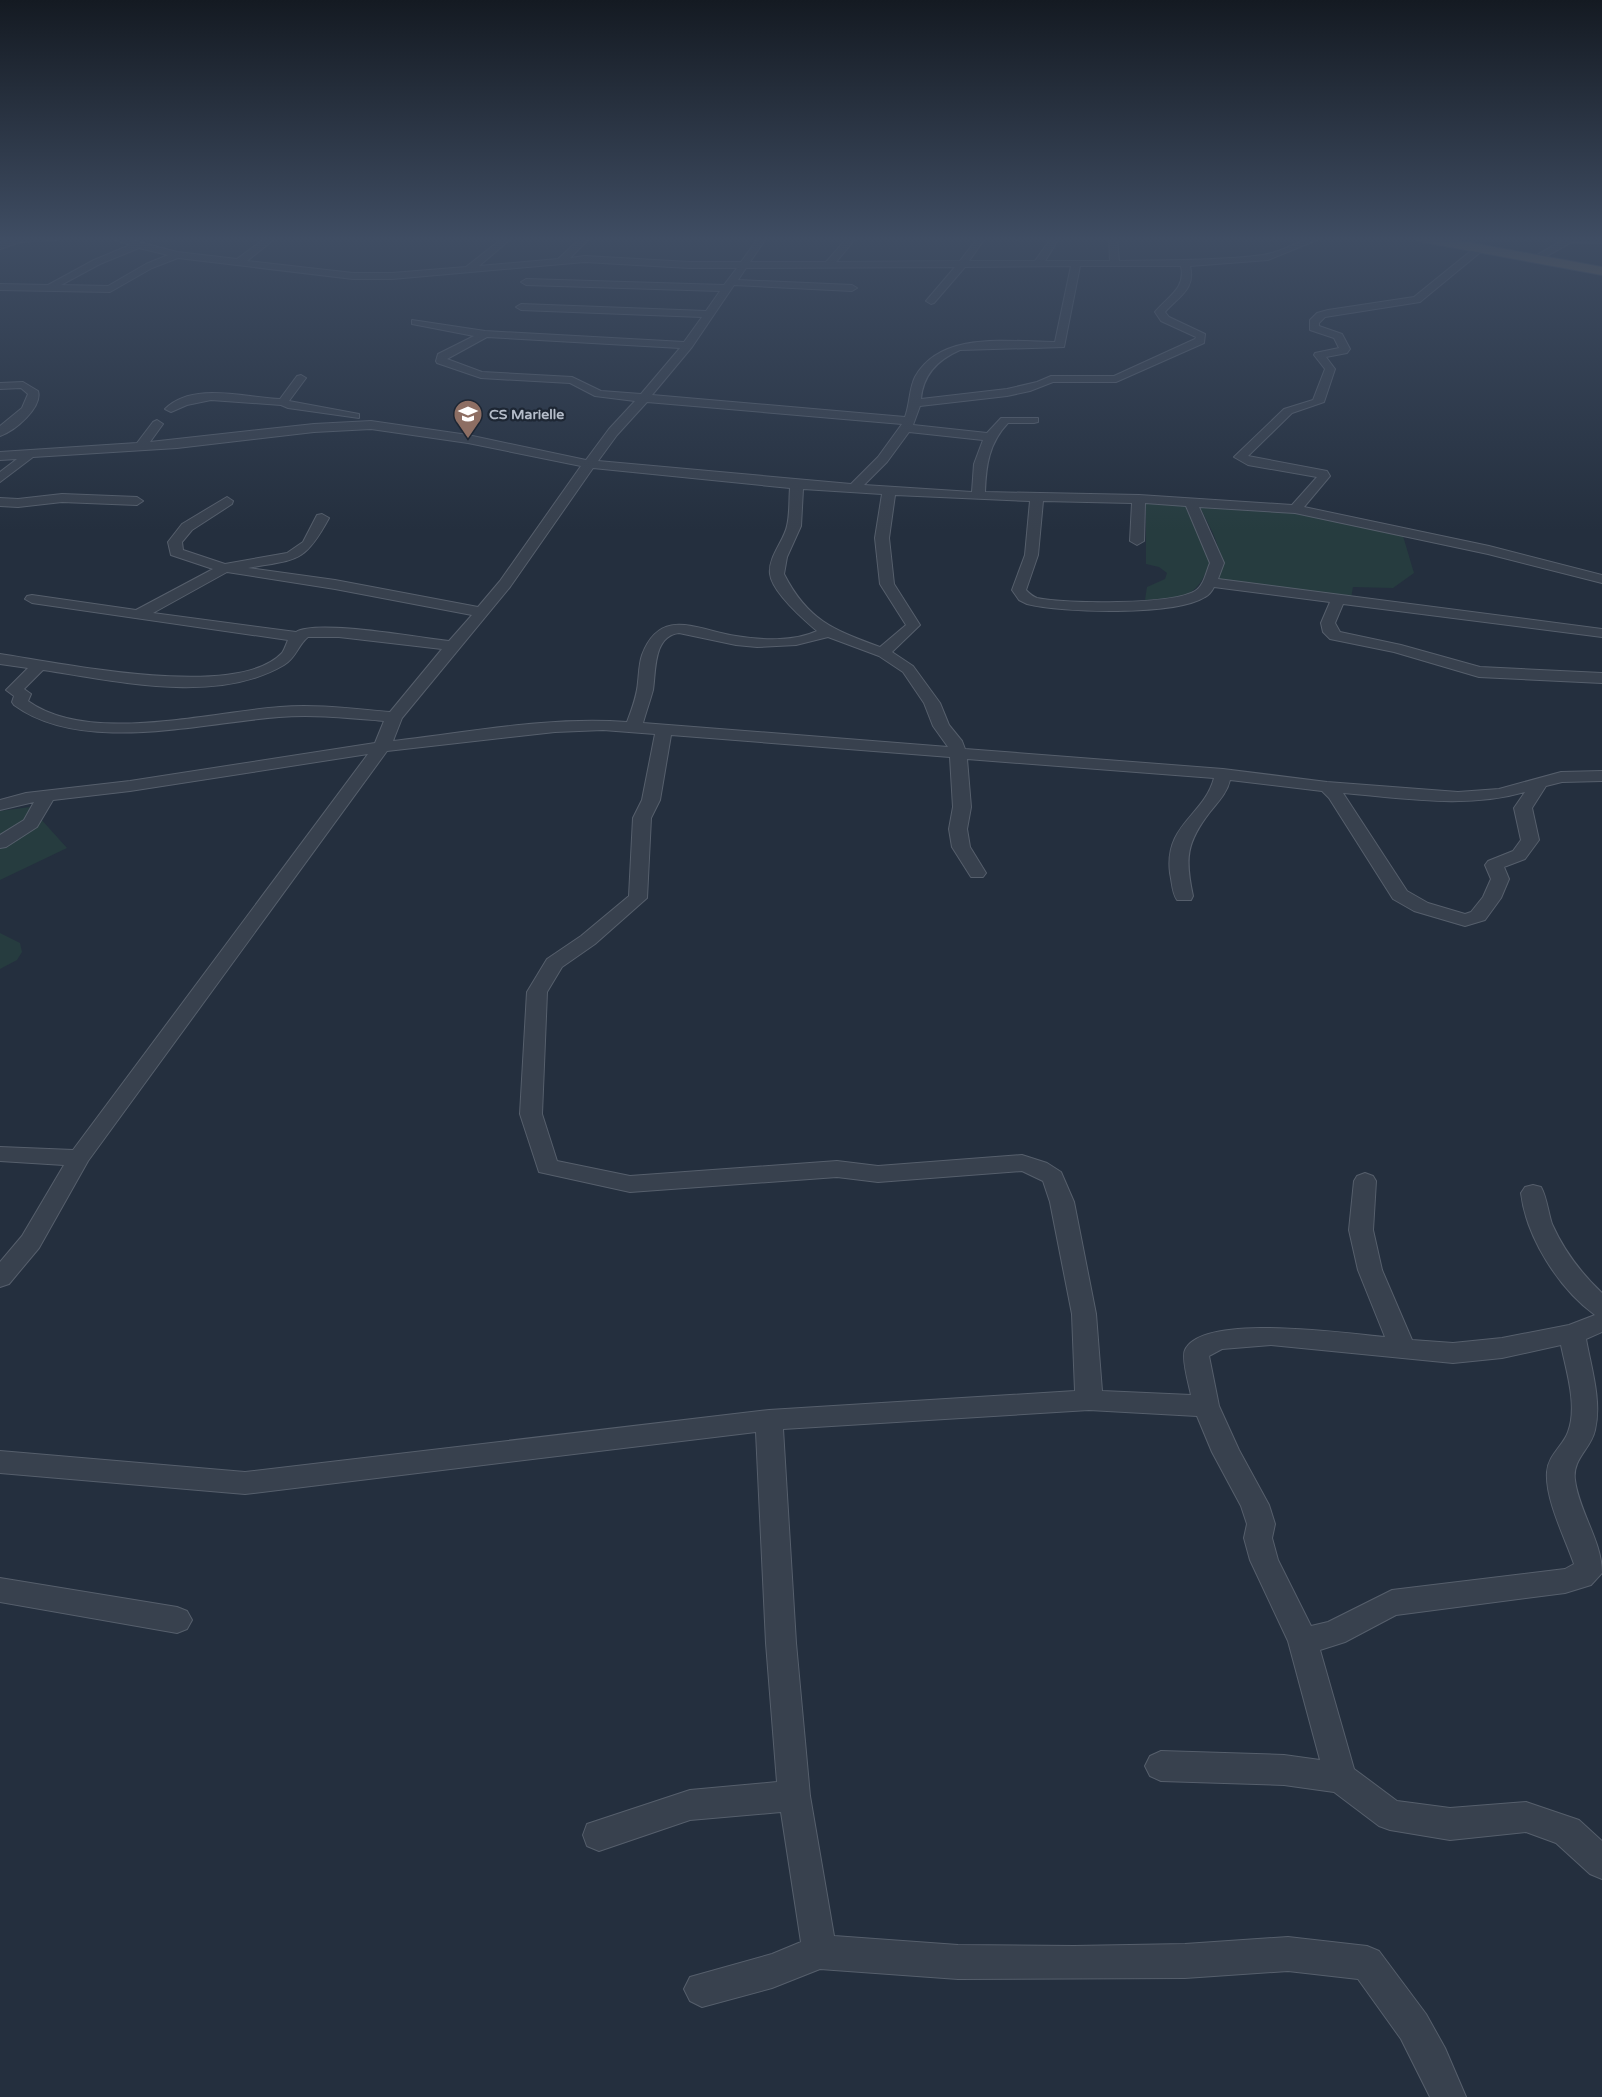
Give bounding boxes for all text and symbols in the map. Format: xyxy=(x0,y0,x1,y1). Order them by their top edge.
school or university icon: CS Marielle xyxy=(452,398,484,440)
place label: CS Marielle xyxy=(489,406,564,423)

